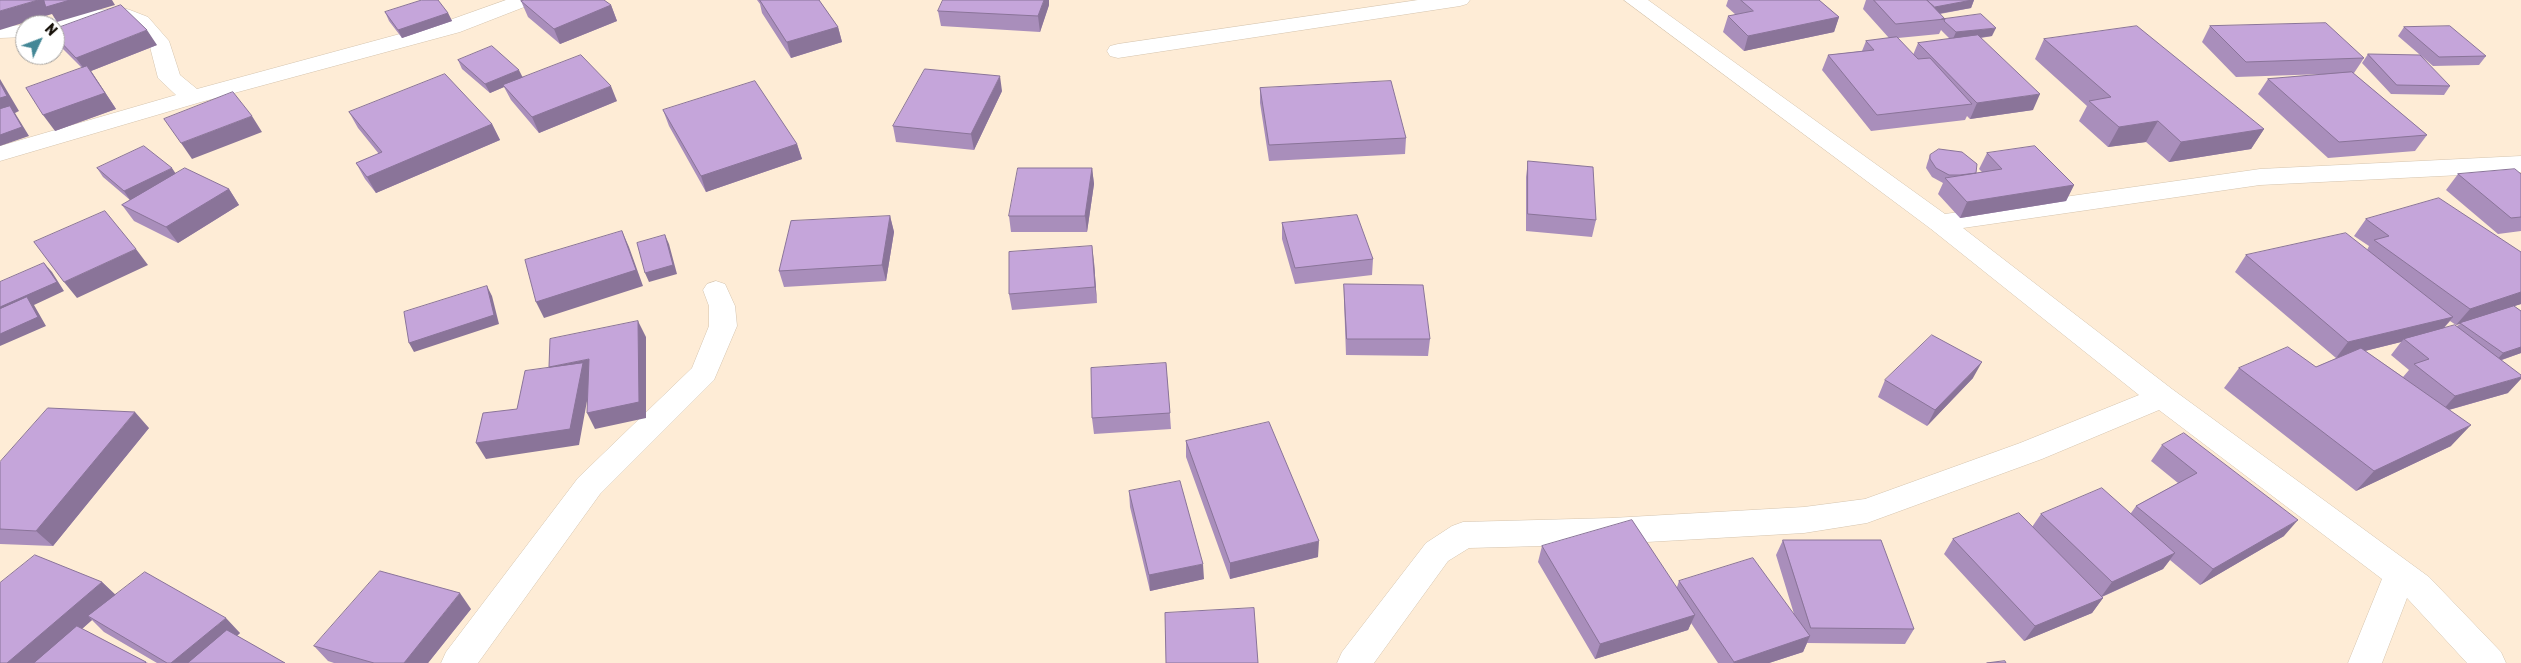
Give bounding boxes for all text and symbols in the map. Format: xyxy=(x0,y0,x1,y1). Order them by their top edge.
north arrow xyxy=(15,15,65,65)
text: N xyxy=(41,21,60,40)

